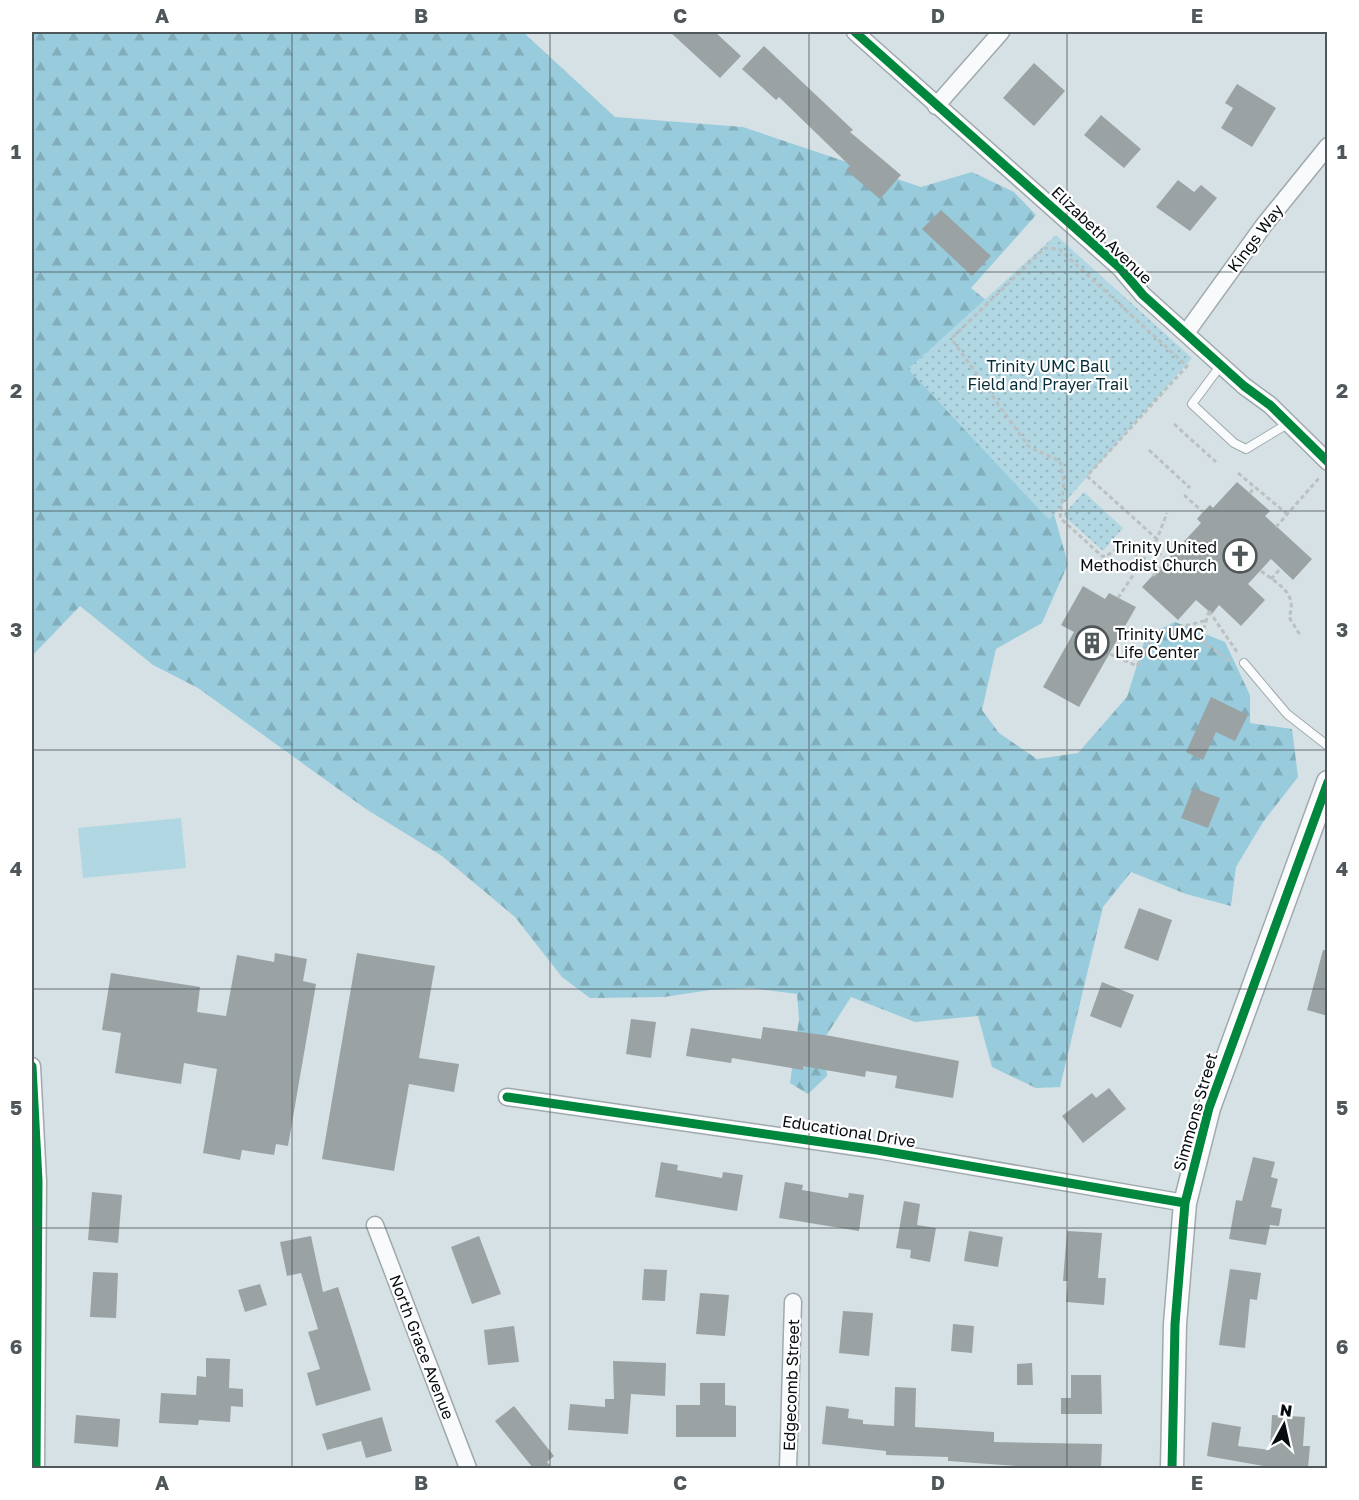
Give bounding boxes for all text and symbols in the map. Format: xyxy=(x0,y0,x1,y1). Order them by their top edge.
text: A xyxy=(155,3,169,27)
text: B xyxy=(414,3,428,27)
text: C xyxy=(673,3,687,27)
text: D xyxy=(931,3,945,27)
text: E xyxy=(1191,3,1203,27)
text: 1 xyxy=(11,139,21,163)
text: 1 xyxy=(1337,139,1347,163)
street label: Elizabeth Avenue xyxy=(1047,182,1157,288)
street label: Kings Way xyxy=(1223,200,1287,276)
park label: Trinity UMC Ball Field and Prayer Trail xyxy=(967,356,1129,394)
text: 2 xyxy=(10,378,22,402)
text: 2 xyxy=(1336,378,1348,402)
place label: Trinity United Methodist Church xyxy=(1080,537,1217,575)
church icon: Trinity United Methodist Church xyxy=(1222,538,1258,574)
text: 3 xyxy=(10,617,22,641)
text: 3 xyxy=(1336,617,1348,641)
place label: Trinity UMC Life Center xyxy=(1115,624,1204,662)
building icon: Trinity UMC Life Center xyxy=(1074,625,1110,661)
text: 4 xyxy=(10,856,22,880)
text: 4 xyxy=(1336,856,1348,880)
street label: Simmons Street xyxy=(1169,1051,1221,1173)
text: 5 xyxy=(10,1095,22,1119)
text: 5 xyxy=(1336,1095,1348,1119)
street label: Educational Drive xyxy=(781,1111,917,1151)
street label: North Grace Avenue xyxy=(385,1272,459,1422)
street label: Edgecomb Street xyxy=(779,1319,803,1451)
text: 6 xyxy=(10,1334,22,1358)
text: 6 xyxy=(1336,1334,1348,1358)
north arrow xyxy=(1254,1395,1314,1455)
text: N xyxy=(1279,1399,1294,1421)
text: A xyxy=(155,1470,169,1494)
text: B xyxy=(414,1470,428,1494)
text: C xyxy=(673,1470,687,1494)
text: D xyxy=(931,1470,945,1494)
text: E xyxy=(1191,1470,1203,1494)

